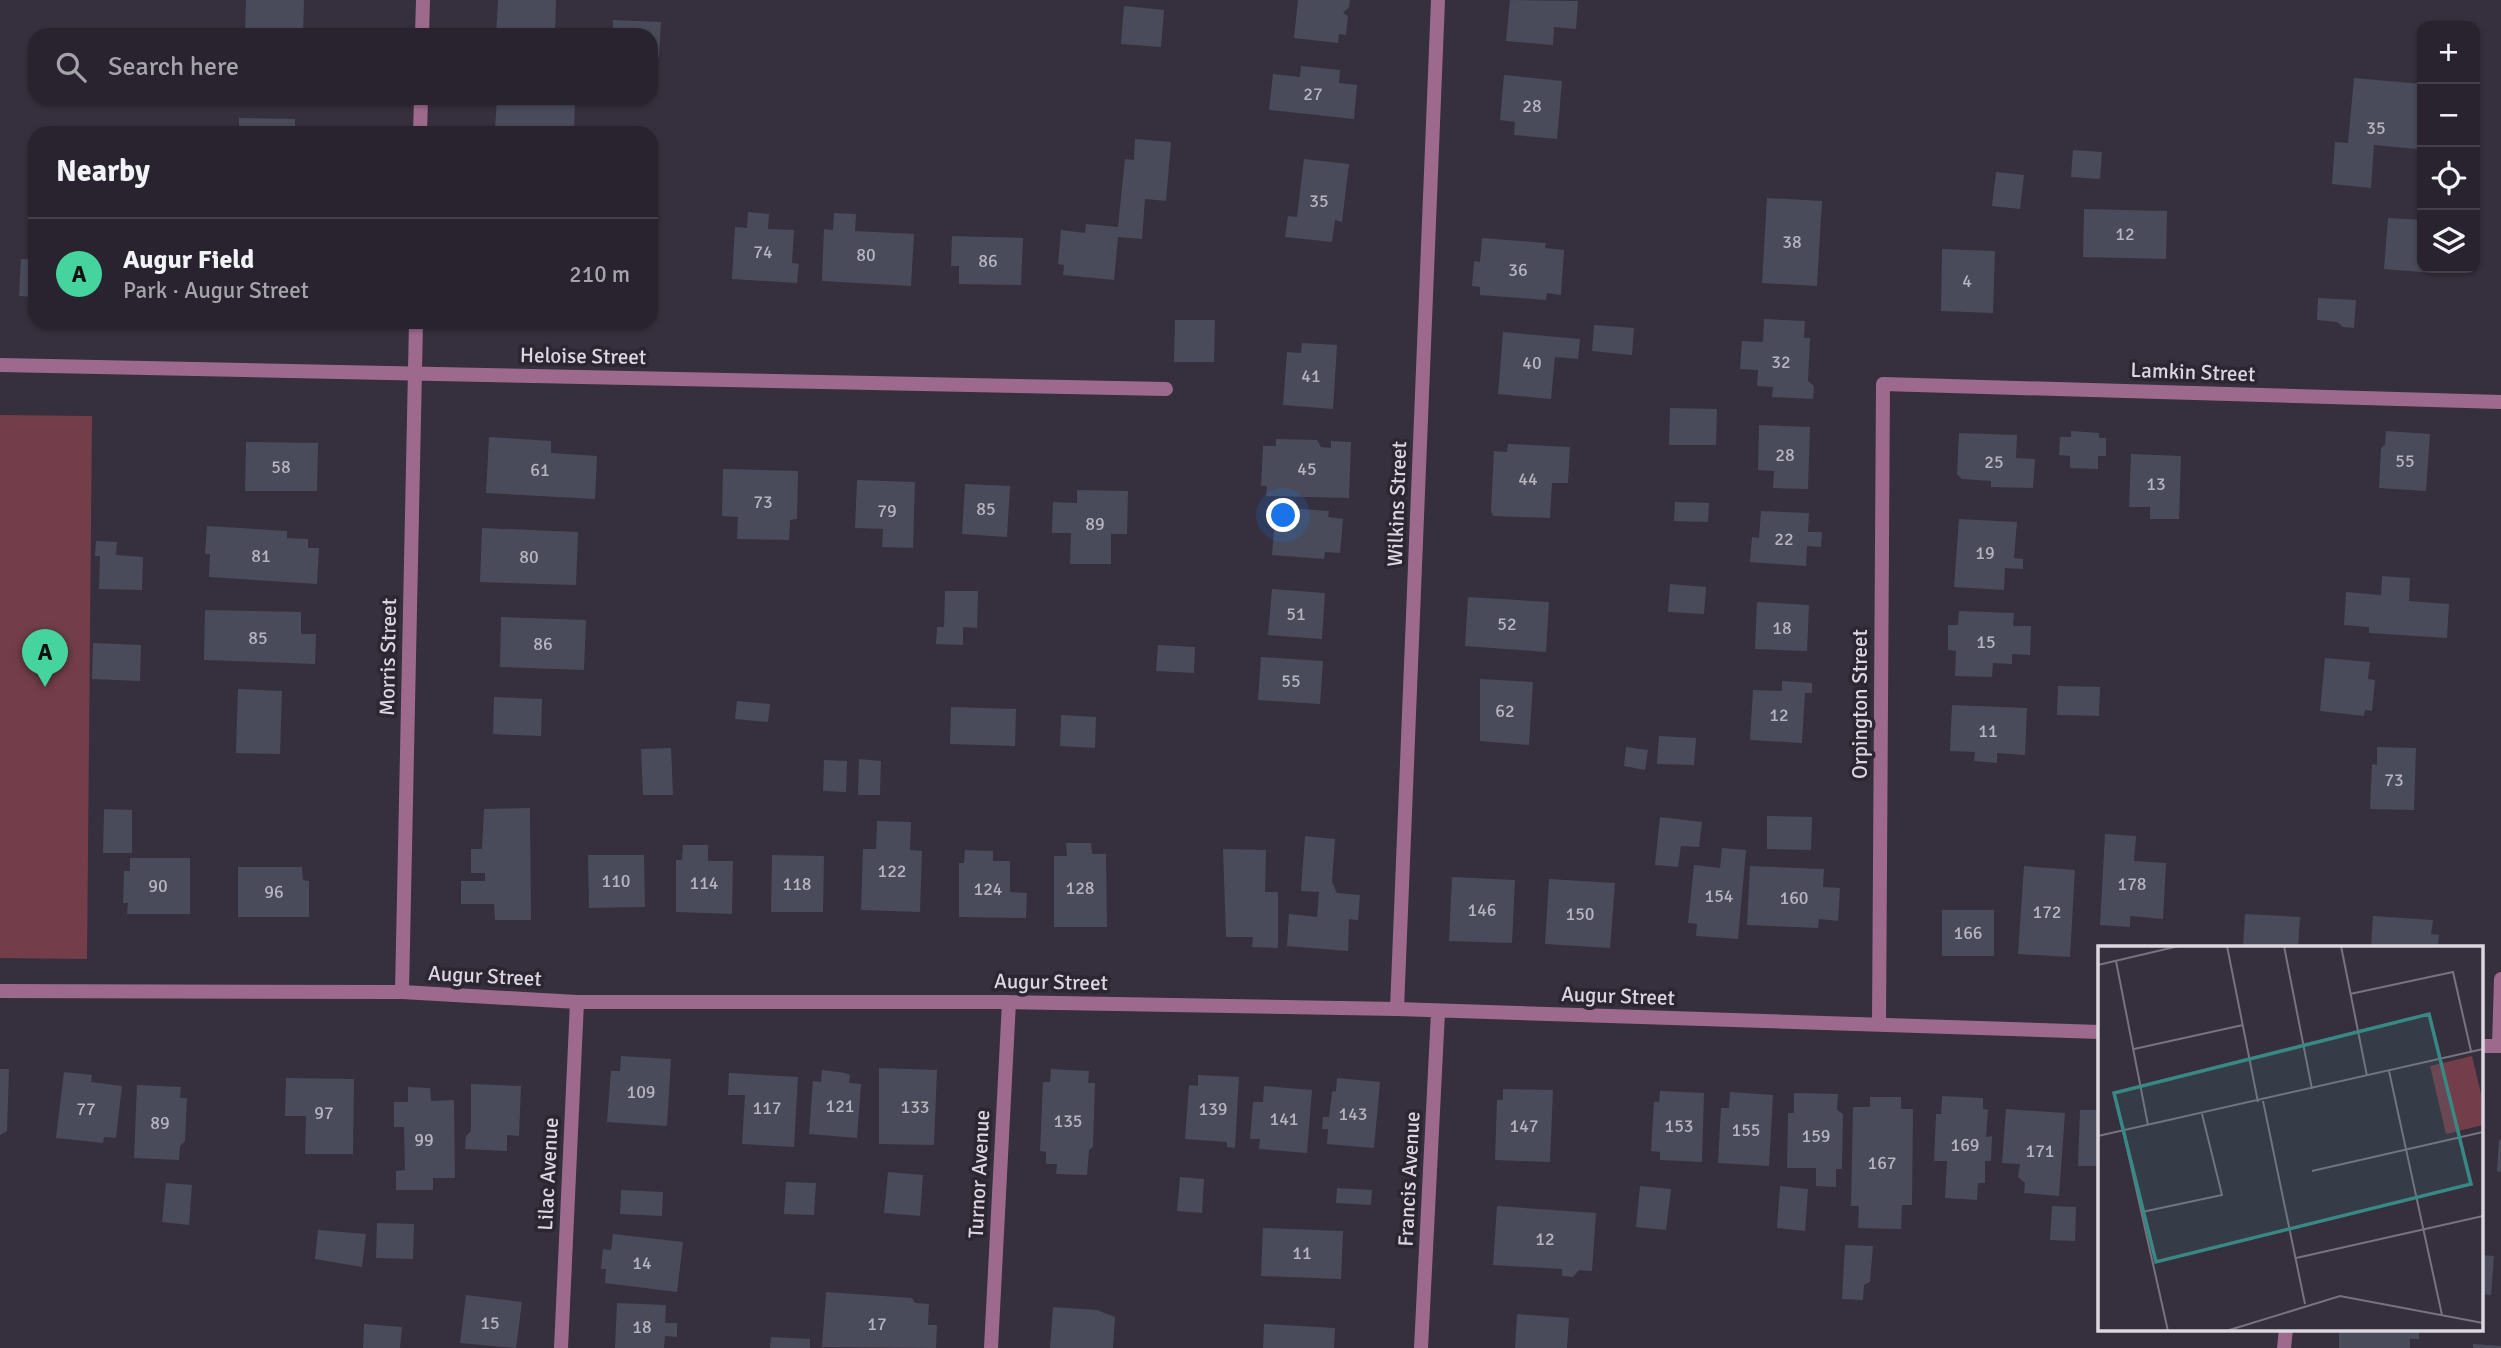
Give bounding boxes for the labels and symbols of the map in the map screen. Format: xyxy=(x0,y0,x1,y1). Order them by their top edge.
house number: 27 xyxy=(1303,83,1323,105)
house number: 28 xyxy=(1522,95,1542,117)
house number: 35 xyxy=(2366,117,2386,139)
house number: 35 xyxy=(1309,190,1329,212)
house number: 12 xyxy=(2115,223,2135,245)
house number: 38 xyxy=(1782,231,1802,253)
house number: 74 xyxy=(753,241,773,263)
house number: 80 xyxy=(856,244,876,266)
house number: 86 xyxy=(978,250,998,272)
house number: 36 xyxy=(1508,259,1528,281)
house number: 4 xyxy=(1962,270,1972,292)
street label: Heloise Street xyxy=(520,342,646,370)
house number: 32 xyxy=(1771,351,1791,373)
house number: 40 xyxy=(1522,352,1542,374)
street label: Lamkin Street xyxy=(2130,357,2256,387)
house number: 41 xyxy=(1301,365,1321,387)
street label: Wilkins Street xyxy=(1382,441,1412,567)
house number: 28 xyxy=(1775,444,1795,466)
house number: 55 xyxy=(2395,450,2415,472)
house number: 25 xyxy=(1984,451,2004,473)
house number: 58 xyxy=(271,456,291,478)
house number: 45 xyxy=(1297,458,1317,480)
house number: 61 xyxy=(530,459,550,481)
house number: 44 xyxy=(1518,468,1538,490)
house number: 13 xyxy=(2146,473,2166,495)
house number: 73 xyxy=(753,491,773,513)
house number: 85 xyxy=(976,498,996,520)
your location xyxy=(1266,498,1300,532)
house number: 79 xyxy=(877,500,897,522)
house number: 89 xyxy=(1085,513,1105,535)
house number: 22 xyxy=(1774,528,1794,550)
house number: 19 xyxy=(1975,542,1995,564)
house number: 81 xyxy=(251,545,271,567)
house number: 80 xyxy=(519,546,539,568)
street label: Morris Street xyxy=(374,598,402,716)
house number: 51 xyxy=(1286,603,1306,625)
house number: 52 xyxy=(1497,613,1517,635)
house number: 18 xyxy=(1772,617,1792,639)
house number: 85 xyxy=(248,627,268,649)
pin: A xyxy=(22,629,68,687)
street label: Orpington Street xyxy=(1847,629,1873,779)
house number: 15 xyxy=(1976,631,1996,653)
house number: 86 xyxy=(533,633,553,655)
house number: 55 xyxy=(1281,670,1301,692)
house number: 62 xyxy=(1495,700,1515,722)
house number: 12 xyxy=(1769,704,1789,726)
house number: 11 xyxy=(1978,720,1998,742)
house number: 73 xyxy=(2384,769,2404,791)
house number: 122 xyxy=(877,860,907,882)
house number: 110 xyxy=(601,870,631,892)
house number: 114 xyxy=(689,872,719,894)
house number: 118 xyxy=(782,873,812,895)
house number: 178 xyxy=(2117,873,2147,895)
house number: 90 xyxy=(148,875,168,897)
house number: 128 xyxy=(1065,877,1095,899)
house number: 124 xyxy=(973,878,1003,900)
house number: 96 xyxy=(264,881,284,903)
house number: 154 xyxy=(1704,885,1734,907)
house number: 160 xyxy=(1779,887,1809,909)
house number: 146 xyxy=(1467,899,1497,921)
house number: 172 xyxy=(2032,901,2062,923)
house number: 150 xyxy=(1565,903,1595,925)
house number: 166 xyxy=(1953,922,1983,944)
inset map xyxy=(2098,946,2484,1330)
street label: Augur Street xyxy=(428,960,542,992)
street label: Augur Street xyxy=(994,968,1108,996)
street label: Augur Street xyxy=(1561,981,1675,1011)
house number: 109 xyxy=(626,1081,656,1103)
house number: 121 xyxy=(825,1095,855,1117)
house number: 133 xyxy=(900,1096,930,1118)
house number: 117 xyxy=(752,1097,782,1119)
house number: 77 xyxy=(76,1098,96,1120)
house number: 139 xyxy=(1198,1098,1228,1120)
house number: 97 xyxy=(314,1102,334,1124)
house number: 143 xyxy=(1338,1103,1368,1125)
house number: 141 xyxy=(1269,1108,1299,1130)
street label: Turnor Avenue xyxy=(963,1109,995,1239)
house number: 135 xyxy=(1053,1110,1083,1132)
street label: Francis Avenue xyxy=(1392,1111,1426,1247)
house number: 89 xyxy=(150,1112,170,1134)
house number: 147 xyxy=(1509,1115,1539,1137)
house number: 153 xyxy=(1664,1115,1694,1137)
street label: Lilac Avenue xyxy=(532,1117,564,1231)
house number: 155 xyxy=(1731,1119,1761,1141)
house number: 159 xyxy=(1801,1125,1831,1147)
house number: 99 xyxy=(414,1129,434,1151)
house number: 169 xyxy=(1950,1134,1980,1156)
house number: 171 xyxy=(2025,1140,2055,1162)
house number: 167 xyxy=(1867,1152,1897,1174)
house number: 12 xyxy=(1535,1228,1555,1250)
house number: 11 xyxy=(1292,1242,1312,1264)
house number: 14 xyxy=(632,1252,652,1274)
house number: 15 xyxy=(480,1312,500,1334)
house number: 17 xyxy=(867,1313,887,1335)
house number: 18 xyxy=(632,1316,652,1338)

